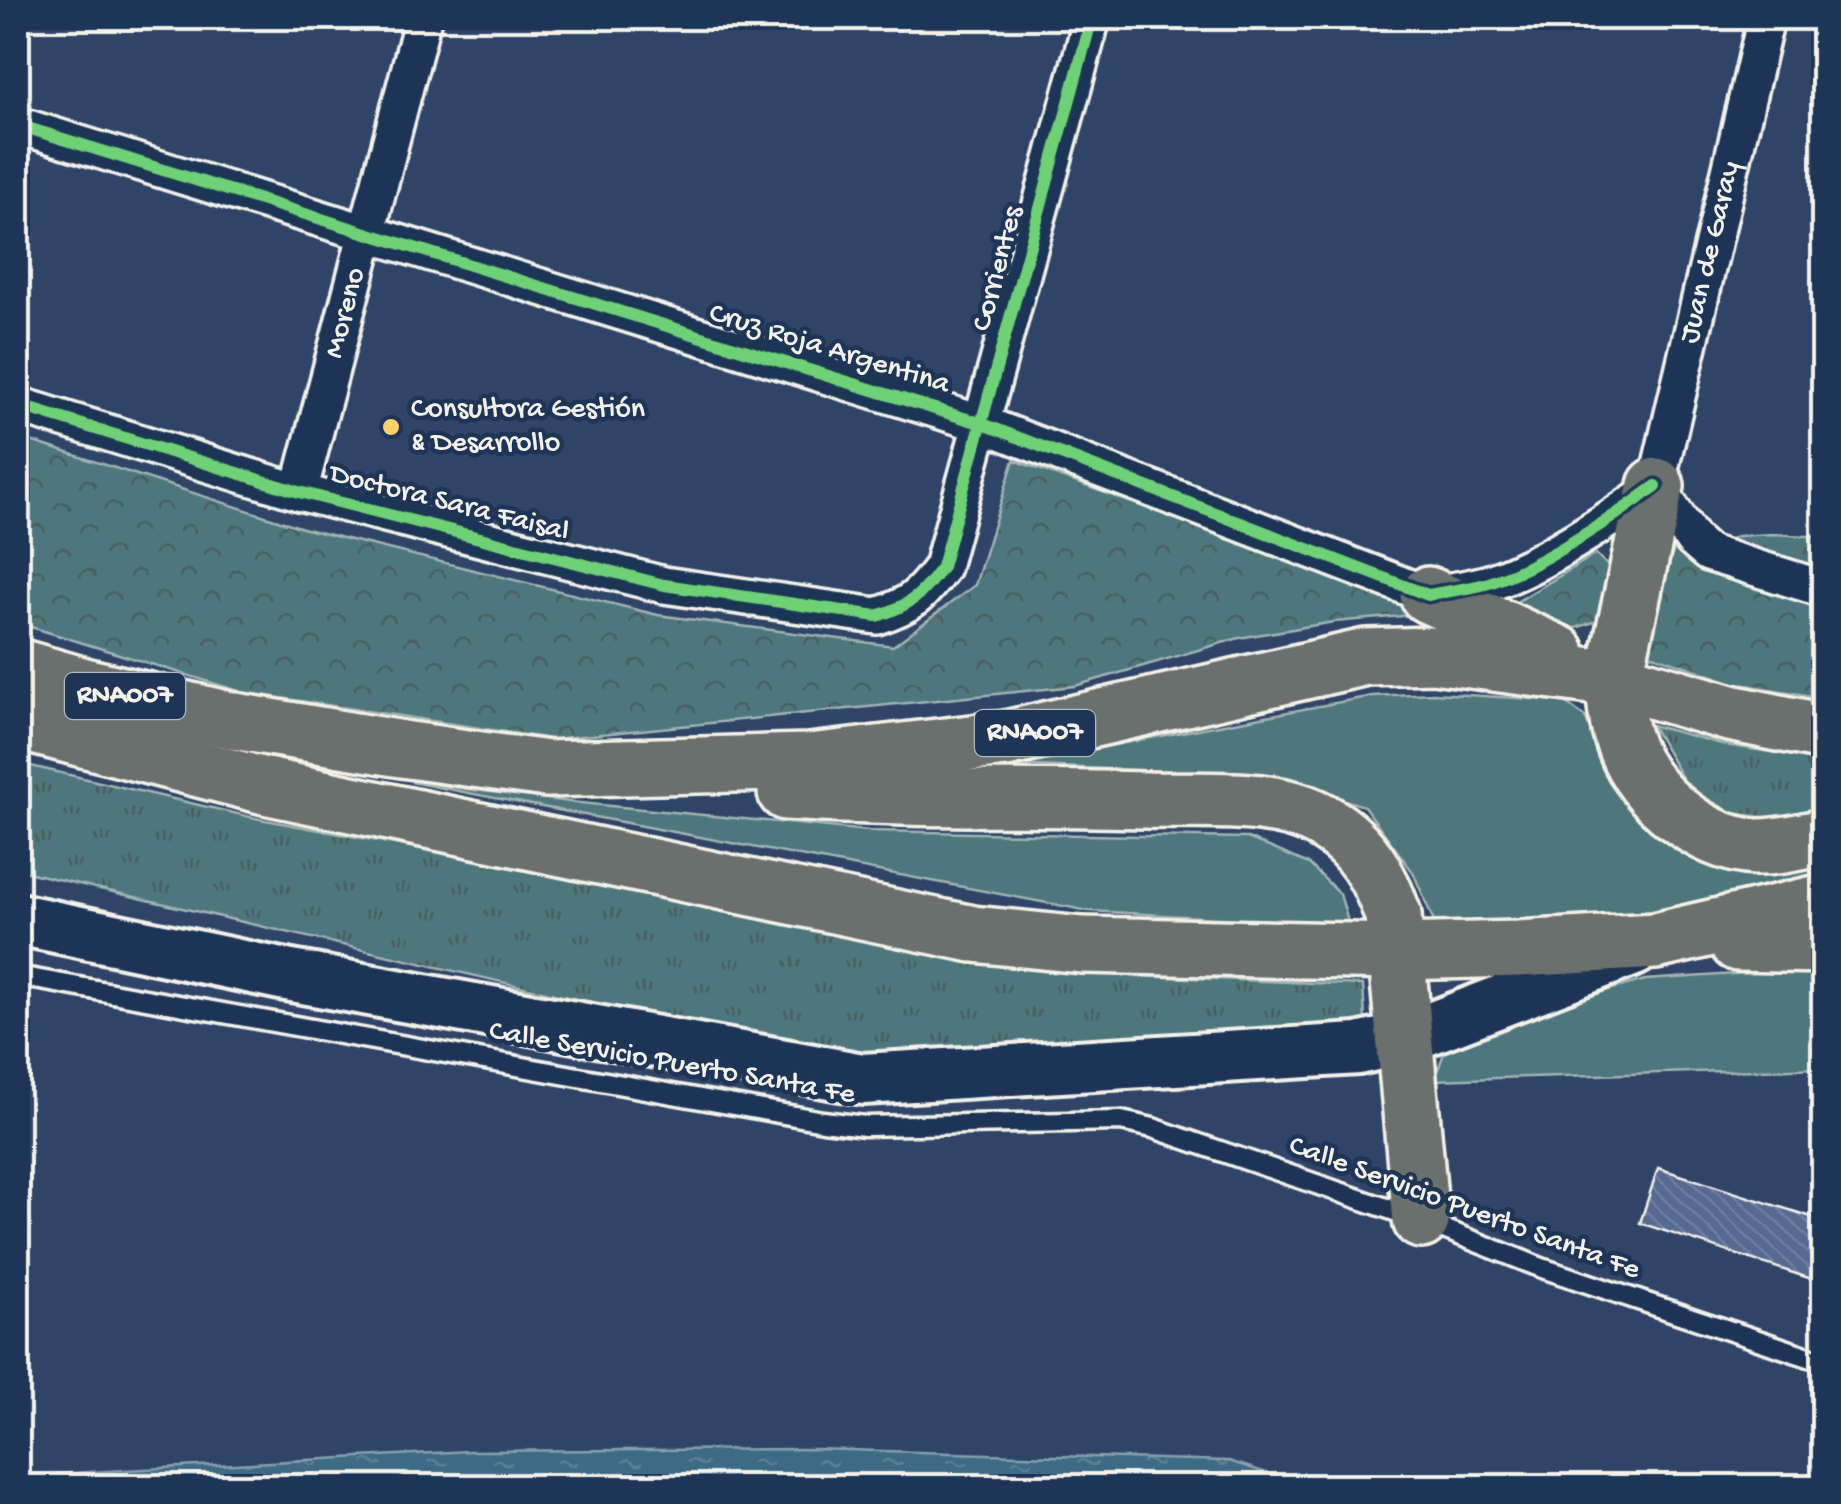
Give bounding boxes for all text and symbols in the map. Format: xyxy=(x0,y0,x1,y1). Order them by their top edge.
street label: Juan de Garay xyxy=(1673,158,1749,347)
street label: Corrientes xyxy=(966,202,1033,335)
street label: Moreno xyxy=(317,264,374,362)
street label: Cruz Roja Argentina xyxy=(704,297,955,404)
place label: Consultora Gestión & Desarrollo xyxy=(411,393,645,462)
marker: Consultora Gestión & Desarrollo xyxy=(380,416,402,438)
street label: Doctora Sara Faisal xyxy=(324,457,572,551)
road number: RNA007 xyxy=(65,673,185,719)
road number: RNA007 xyxy=(975,710,1095,756)
street label: Calle Servicio Puerto Santa Fe xyxy=(486,1015,858,1114)
street label: Calle Servicio Puerto Santa Fe xyxy=(1284,1129,1645,1289)

